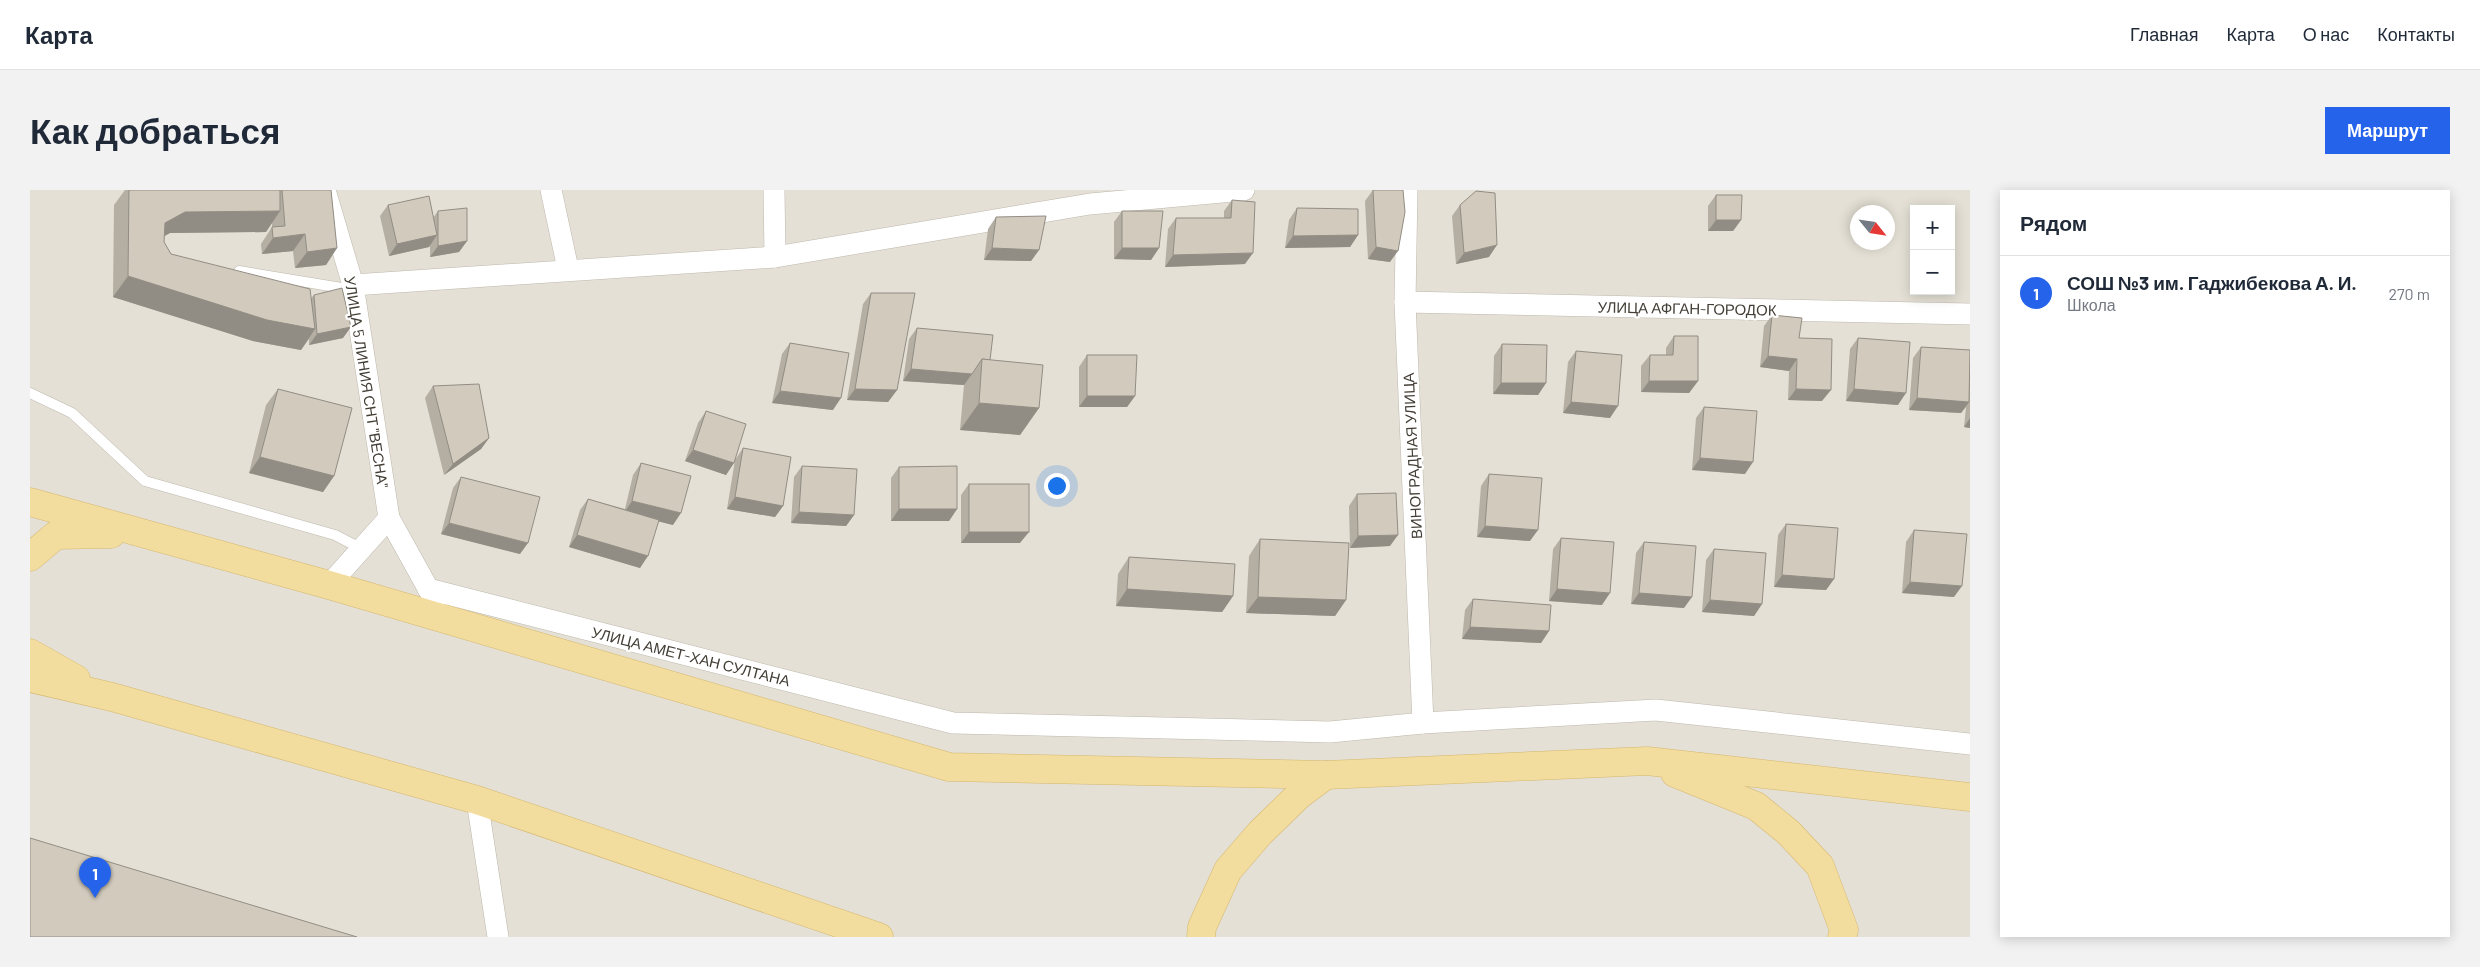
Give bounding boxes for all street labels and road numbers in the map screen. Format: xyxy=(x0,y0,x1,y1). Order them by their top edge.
street label: УЛИЦА 5 ЛИНИЯ СНТ "ВЕСНА" xyxy=(341,275,393,489)
street label: УЛИЦА АФГАН-ГОРОДОК xyxy=(1597,297,1777,319)
street label: ВИНОГРАДНАЯ УЛИЦА xyxy=(1399,372,1425,540)
street label: УЛИЦА АМЕТ-ХАН СУЛТАНА xyxy=(590,623,792,689)

